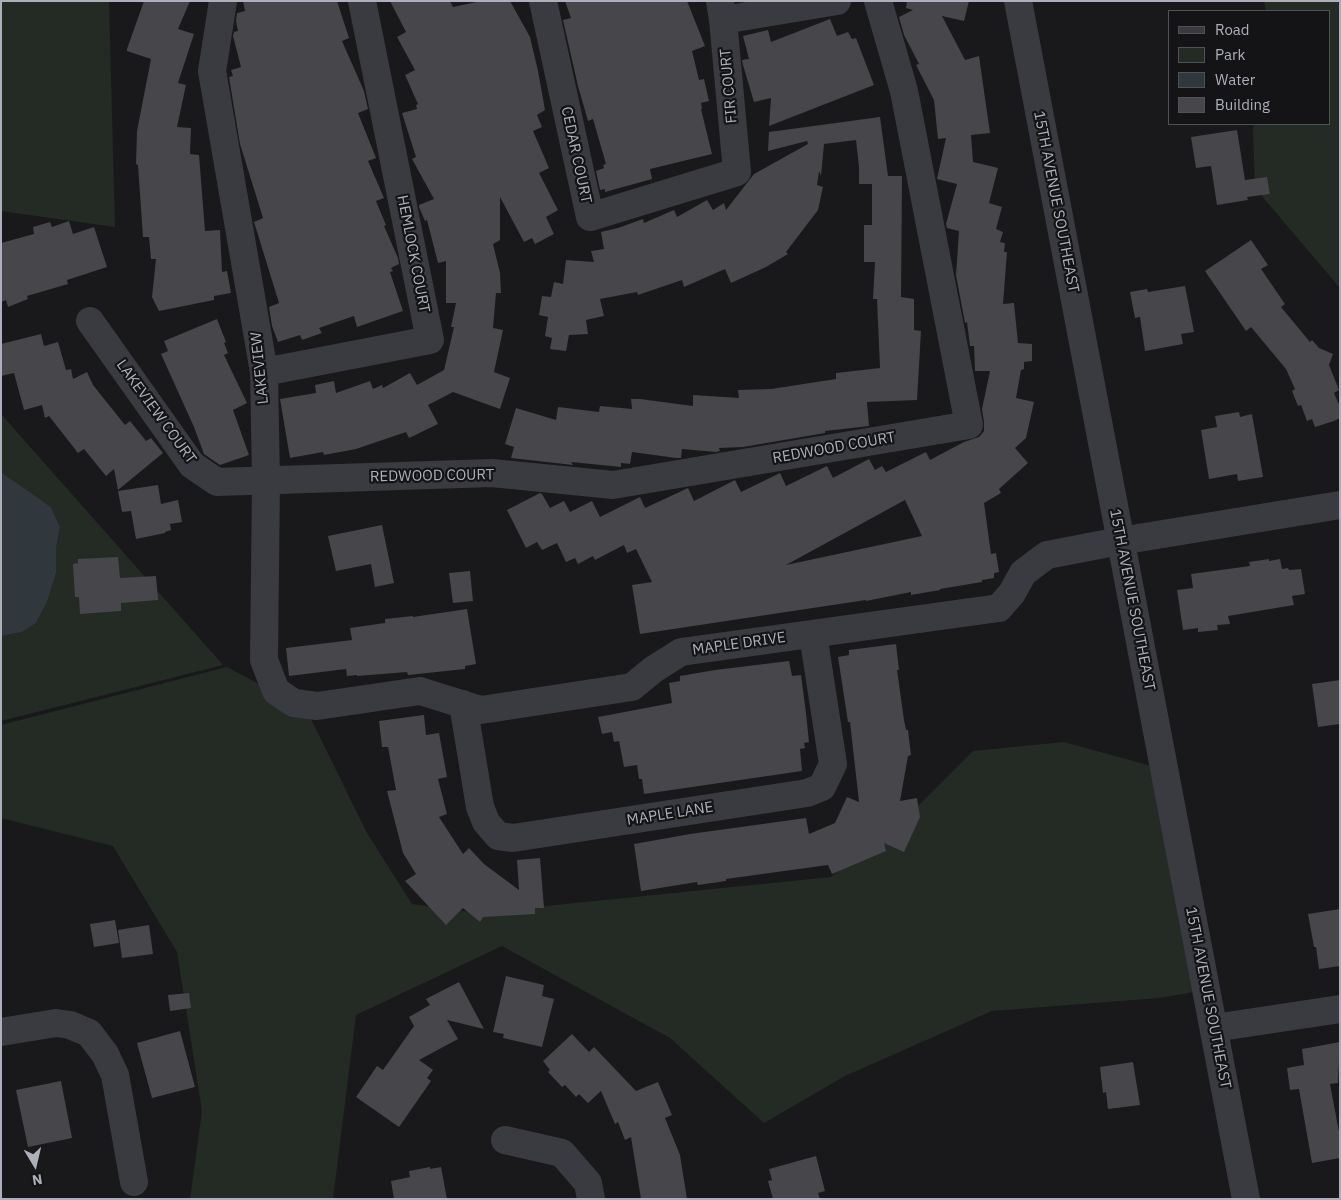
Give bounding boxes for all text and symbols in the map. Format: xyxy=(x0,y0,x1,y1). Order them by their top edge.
legend xyxy=(1168,10,1331,125)
text: Road xyxy=(1215,20,1250,39)
text: Park xyxy=(1215,45,1245,64)
street label: FIR COURT xyxy=(717,48,741,124)
text: Water xyxy=(1215,70,1255,89)
text: Building xyxy=(1215,95,1270,114)
street label: CEDAR COURT xyxy=(557,105,595,205)
street label: 15TH AVENUE SOUTHEAST xyxy=(1030,110,1082,294)
street label: HEMLOCK COURT xyxy=(393,194,433,314)
street label: LAKEVIEW xyxy=(247,331,273,405)
street label: LAKEVIEW COURT xyxy=(112,357,200,467)
street label: REDWOOD COURT xyxy=(771,428,897,468)
street label: REDWOOD COURT xyxy=(370,466,494,486)
street label: 15TH AVENUE SOUTHEAST xyxy=(1106,508,1158,692)
street label: MAPLE DRIVE xyxy=(691,629,787,659)
street label: MAPLE LANE xyxy=(625,798,715,830)
street label: 15TH AVENUE SOUTHEAST xyxy=(1182,906,1234,1090)
north arrow xyxy=(10,1140,60,1190)
text: N xyxy=(31,1170,44,1189)

